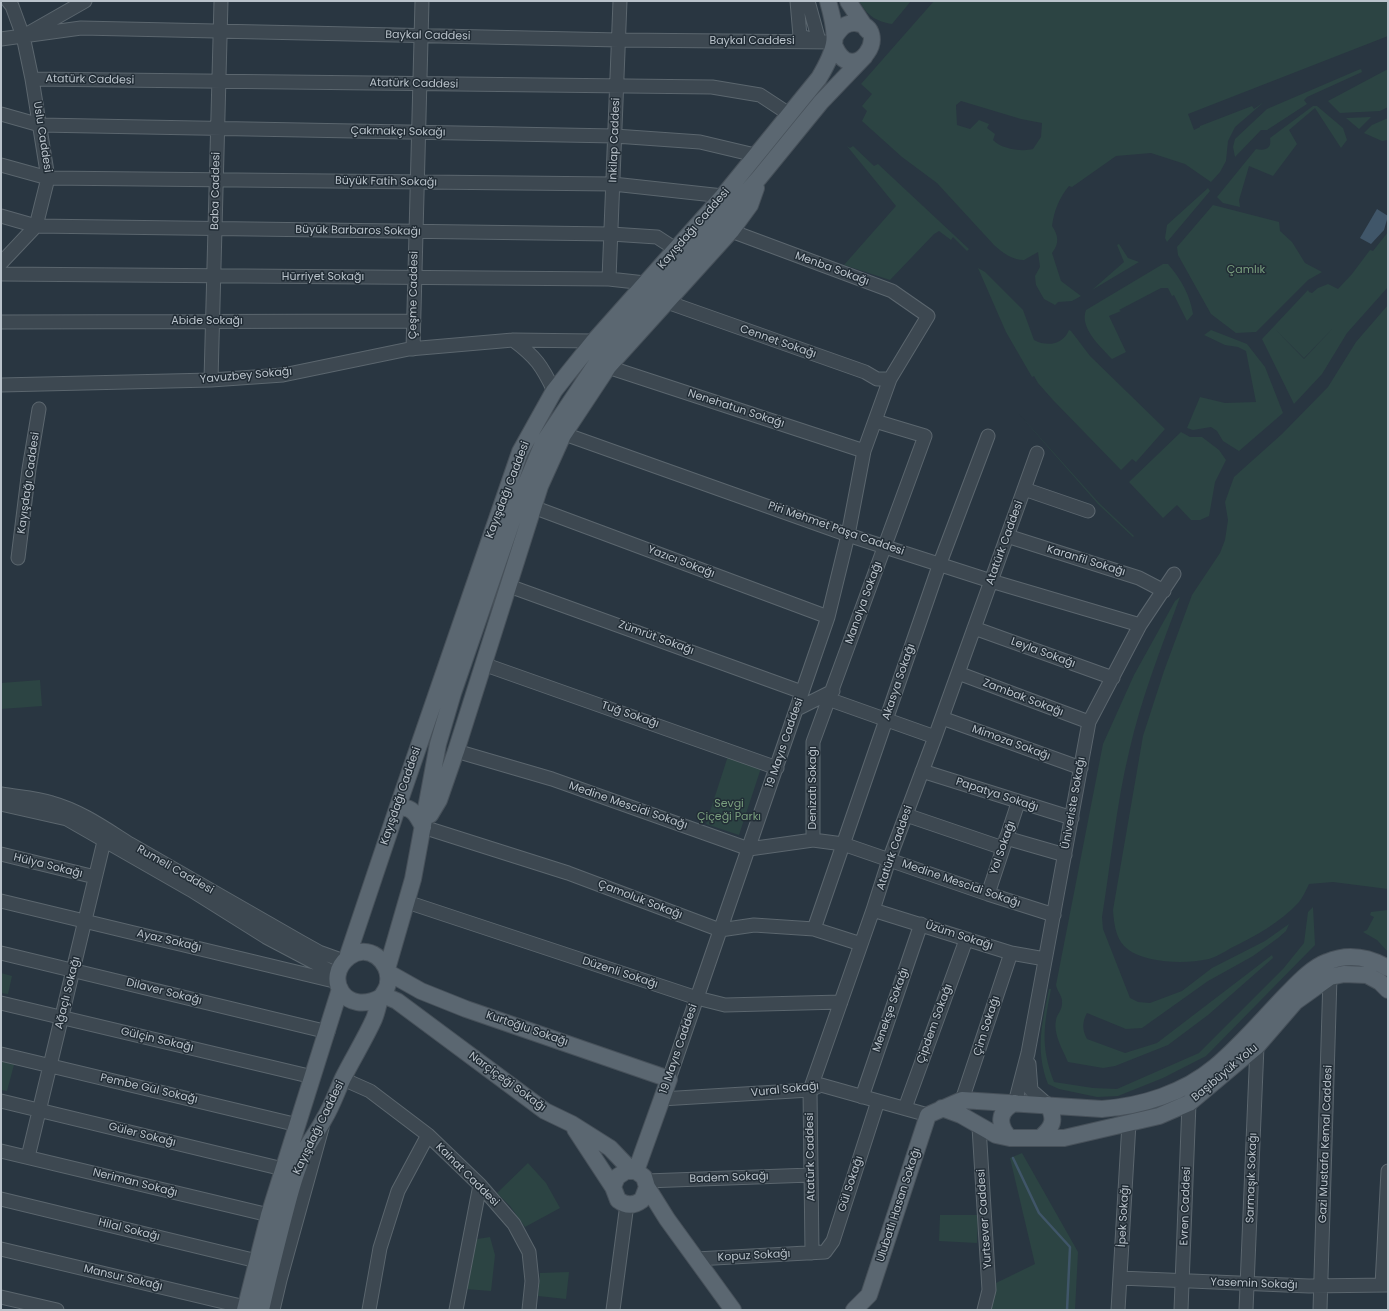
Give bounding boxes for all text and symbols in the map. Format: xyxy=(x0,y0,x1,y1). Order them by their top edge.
street label: Baykal Caddesi xyxy=(385,29,471,43)
street label: Baykal Caddesi xyxy=(709,34,795,48)
street label: Atatürk Caddesi xyxy=(46,73,134,87)
street label: Atatürk Caddesi xyxy=(370,77,458,91)
street label: Inkilap Caddesi xyxy=(607,97,623,183)
street label: Uslu Caddesi xyxy=(30,100,54,174)
street label: Çakmakçı Sokağı xyxy=(350,125,446,139)
street label: Baba Caddesi xyxy=(209,152,223,230)
street label: Büyük Fatih Sokağı xyxy=(335,175,437,189)
street label: Kayışdağı Caddesi xyxy=(655,186,733,272)
street label: Büyük Barbaros Sokağı xyxy=(295,223,421,239)
street label: Menba Sokağı xyxy=(793,249,871,289)
street label: Çeşme Caddesi xyxy=(407,251,421,339)
park label: Çamlık xyxy=(1227,263,1265,277)
street label: Hürriyet Sokağı xyxy=(282,270,364,284)
street label: Abide Sokağı xyxy=(171,314,243,328)
street label: Cennet Sokağı xyxy=(738,323,818,361)
street label: Yavuzbey Sokağı xyxy=(199,365,293,387)
street label: Nenehatun Sokağı xyxy=(686,387,786,431)
street label: Kayışdağı Caddesi xyxy=(15,431,43,535)
street label: Kayışdağı Caddesi xyxy=(483,440,533,540)
street label: Piri Mehmet Paşa Caddesi xyxy=(766,499,906,559)
street label: Atatürk Caddesi xyxy=(984,499,1026,587)
street label: Yazıcı Sokağı xyxy=(646,543,716,581)
street label: Karanfil Sokağı xyxy=(1045,543,1127,579)
street label: Manolya Sokağı xyxy=(843,560,885,646)
street label: Zümrüt Sokağı xyxy=(617,618,695,658)
street label: Leyla Sokağı xyxy=(1009,635,1077,671)
street label: Akasya Sokağı xyxy=(880,642,918,722)
street label: Zambak Sokağı xyxy=(981,677,1065,719)
street label: 19 Mayıs Caddesi xyxy=(763,696,807,790)
street label: Tuğ Sokağı xyxy=(599,699,661,731)
street label: Mimoza Sokağı xyxy=(970,723,1052,763)
street label: Kayışdağı Caddesi xyxy=(378,745,424,847)
street label: Denizatı Sokağı xyxy=(806,746,820,830)
street label: Üniveriste Sokağı xyxy=(1059,756,1089,850)
street label: Papatya Sokağı xyxy=(954,775,1040,815)
street label: Medine Mescidi Sokağı xyxy=(567,779,689,833)
park label: Sevgi Çiçeği Parkı xyxy=(697,797,761,823)
street label: Atatürk Caddesi xyxy=(874,804,916,892)
street label: Yol Sokağı xyxy=(988,819,1018,877)
street label: Rumeli Caddesi xyxy=(134,843,216,897)
street label: Hülya Sokağı xyxy=(12,851,84,881)
street label: Medine Mescidi Sokağı xyxy=(900,857,1022,911)
street label: Çamoluk Sokağı xyxy=(596,878,684,922)
street label: Üzüm Sokağı xyxy=(923,919,995,953)
street label: Ayaz Sokağı xyxy=(135,927,203,955)
street label: Ağaçlı Sokağı xyxy=(53,955,83,1031)
street label: Düzenli Sokağı xyxy=(581,955,659,991)
street label: Menekşe Sokağı xyxy=(870,966,912,1054)
street label: Dilaver Sokağı xyxy=(125,976,203,1008)
street label: Çipdem Sokağı xyxy=(914,982,956,1066)
street label: Çim Sokağı xyxy=(971,994,1003,1058)
street label: 19 Mayıs Caddesi xyxy=(657,1002,701,1096)
street label: Kurtoğlu Sokağı xyxy=(484,1009,570,1049)
street label: Gülçin Sokağı xyxy=(119,1025,195,1055)
street label: Başıbüyük Yolu xyxy=(1189,1042,1261,1104)
street label: Narçiçeği Sokağı xyxy=(466,1050,548,1114)
street label: Gazi Mustafa Kemal Caddesi xyxy=(1317,1065,1335,1223)
street label: Pembe Gül Sokağı xyxy=(99,1071,199,1107)
street label: Kayışdağı Caddesi xyxy=(291,1079,347,1177)
street label: Vural Sokağı xyxy=(750,1080,820,1100)
street label: Atatürk Caddesi xyxy=(804,1113,818,1201)
street label: Güler Sokağı xyxy=(107,1120,177,1150)
street label: Sarmaşık Sokağı xyxy=(1244,1133,1260,1223)
street label: Kainat Caddesi xyxy=(433,1141,501,1209)
street label: Ulubatlı Hasan Sokağı xyxy=(874,1146,924,1264)
street label: Gül Sokağı xyxy=(836,1154,866,1214)
street label: Neriman Sokağı xyxy=(91,1166,179,1200)
street label: Evren Caddesi xyxy=(1178,1166,1194,1246)
street label: Yurtsever Caddesi xyxy=(975,1169,995,1269)
street label: Badem Sokağı xyxy=(689,1170,769,1186)
street label: İpek Sokağı xyxy=(1116,1185,1132,1247)
street label: Hilal Sokağı xyxy=(97,1216,161,1244)
street label: Kopuz Sokağı xyxy=(717,1248,791,1264)
street label: Mansur Sokağı xyxy=(82,1263,164,1293)
street label: Yasemin Sokağı xyxy=(1210,1276,1298,1292)

